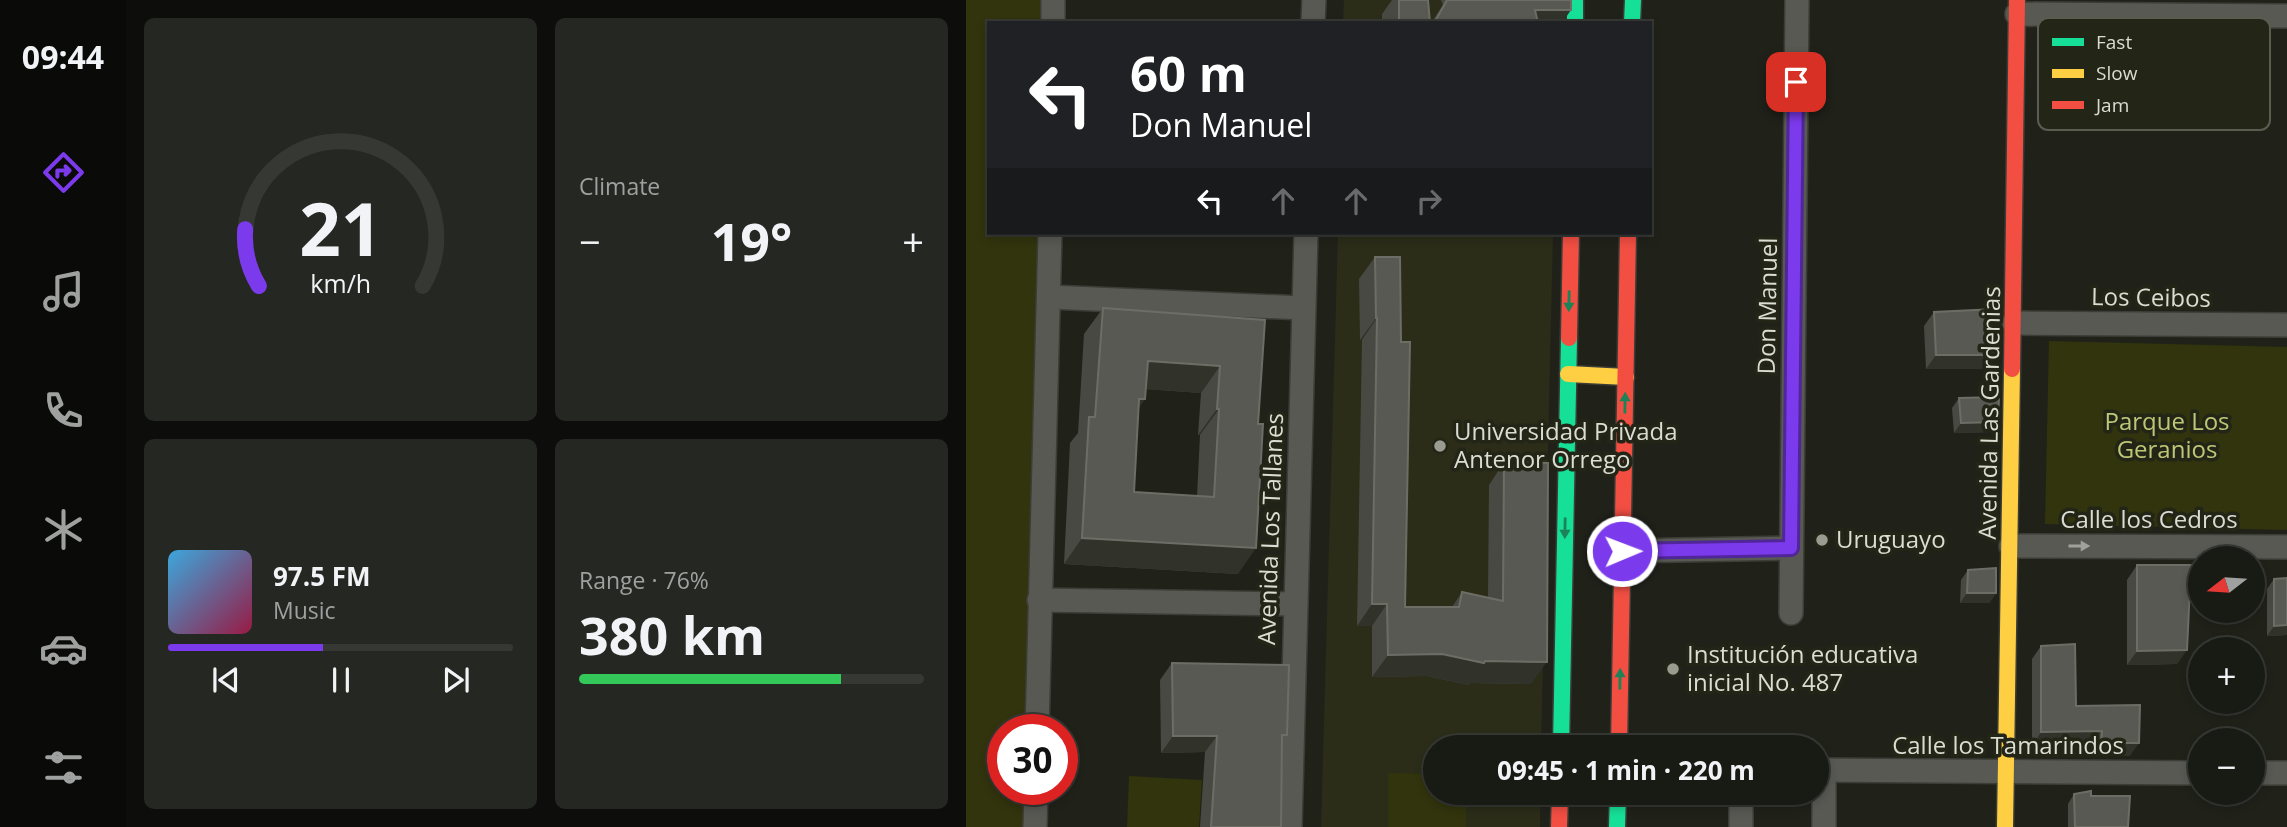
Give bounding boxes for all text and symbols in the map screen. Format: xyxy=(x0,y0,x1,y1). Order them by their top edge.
legend xyxy=(2038,18,2270,130)
text: Fast xyxy=(2096,29,2132,55)
text: 09:44 xyxy=(22,35,104,78)
text: 60 m xyxy=(1130,40,1247,106)
icon: left xyxy=(1015,49,1106,140)
pin xyxy=(1766,52,1826,112)
text: Slow xyxy=(2096,60,2138,86)
icon: arrive xyxy=(1777,63,1815,101)
text: Jam xyxy=(2094,92,2129,118)
text: Don Manuel xyxy=(1130,103,1312,146)
icon: directions xyxy=(39,148,88,197)
text: Climate xyxy=(579,170,660,202)
text: 21 xyxy=(299,178,382,277)
icon: left xyxy=(1191,182,1229,220)
icon: ahead xyxy=(1264,182,1302,220)
icon: ahead xyxy=(1337,182,1375,220)
icon: right xyxy=(1410,182,1448,220)
text: 19° xyxy=(711,205,792,276)
text: − xyxy=(579,215,601,267)
text: + xyxy=(902,215,924,267)
street label: Don Manuel xyxy=(1749,237,1784,375)
text: km/h xyxy=(310,265,371,299)
icon: music xyxy=(39,267,88,316)
street label: Los Ceibos xyxy=(2091,279,2211,314)
street label: Avenida Las Gardenias xyxy=(1970,286,2007,540)
one-way arrow xyxy=(1563,290,1575,312)
icon: phone xyxy=(39,386,88,435)
one-way arrow xyxy=(1619,391,1631,413)
park label: Parque Los Geranios xyxy=(2104,404,2230,465)
street label: Avenida Los Tallanes xyxy=(1249,412,1290,645)
place label: Universidad Privada Antenor Orrego xyxy=(1454,414,1678,475)
marker: Universidad Privada Antenor Orrego xyxy=(1432,438,1448,454)
street label: Calle los Cedros xyxy=(2060,502,2238,535)
icon: climate xyxy=(39,505,88,554)
position arrow xyxy=(1585,514,1659,588)
one-way arrow xyxy=(1559,518,1571,540)
place label: Uruguayo xyxy=(1836,522,1946,555)
marker: Uruguayo xyxy=(1814,532,1830,548)
one-way arrow xyxy=(2068,540,2090,552)
north arrow xyxy=(2188,546,2264,623)
map controls xyxy=(2188,546,2265,805)
text: 97.5 FM xyxy=(273,558,371,594)
text: Range · 76% xyxy=(579,564,709,596)
text: Music xyxy=(273,594,336,626)
text: 380 km xyxy=(579,599,765,670)
icon: car xyxy=(39,624,88,673)
place label: Institución educativa inicial No. 487 xyxy=(1687,637,1918,698)
button: + xyxy=(2188,637,2265,714)
icon: previous xyxy=(207,661,245,699)
icon: pause xyxy=(322,661,360,699)
icon: next xyxy=(437,661,475,699)
marker: Institución educativa inicial No. 487 xyxy=(1665,661,1681,677)
one-way arrow xyxy=(1614,668,1626,690)
speed limit sign: 30 xyxy=(987,714,1078,805)
street label: Calle los Tamarindos xyxy=(1892,728,2124,761)
button: − xyxy=(2188,728,2265,805)
icon: filters xyxy=(39,743,88,792)
text: 09:45 · 1 min · 220 m xyxy=(1497,752,1755,788)

